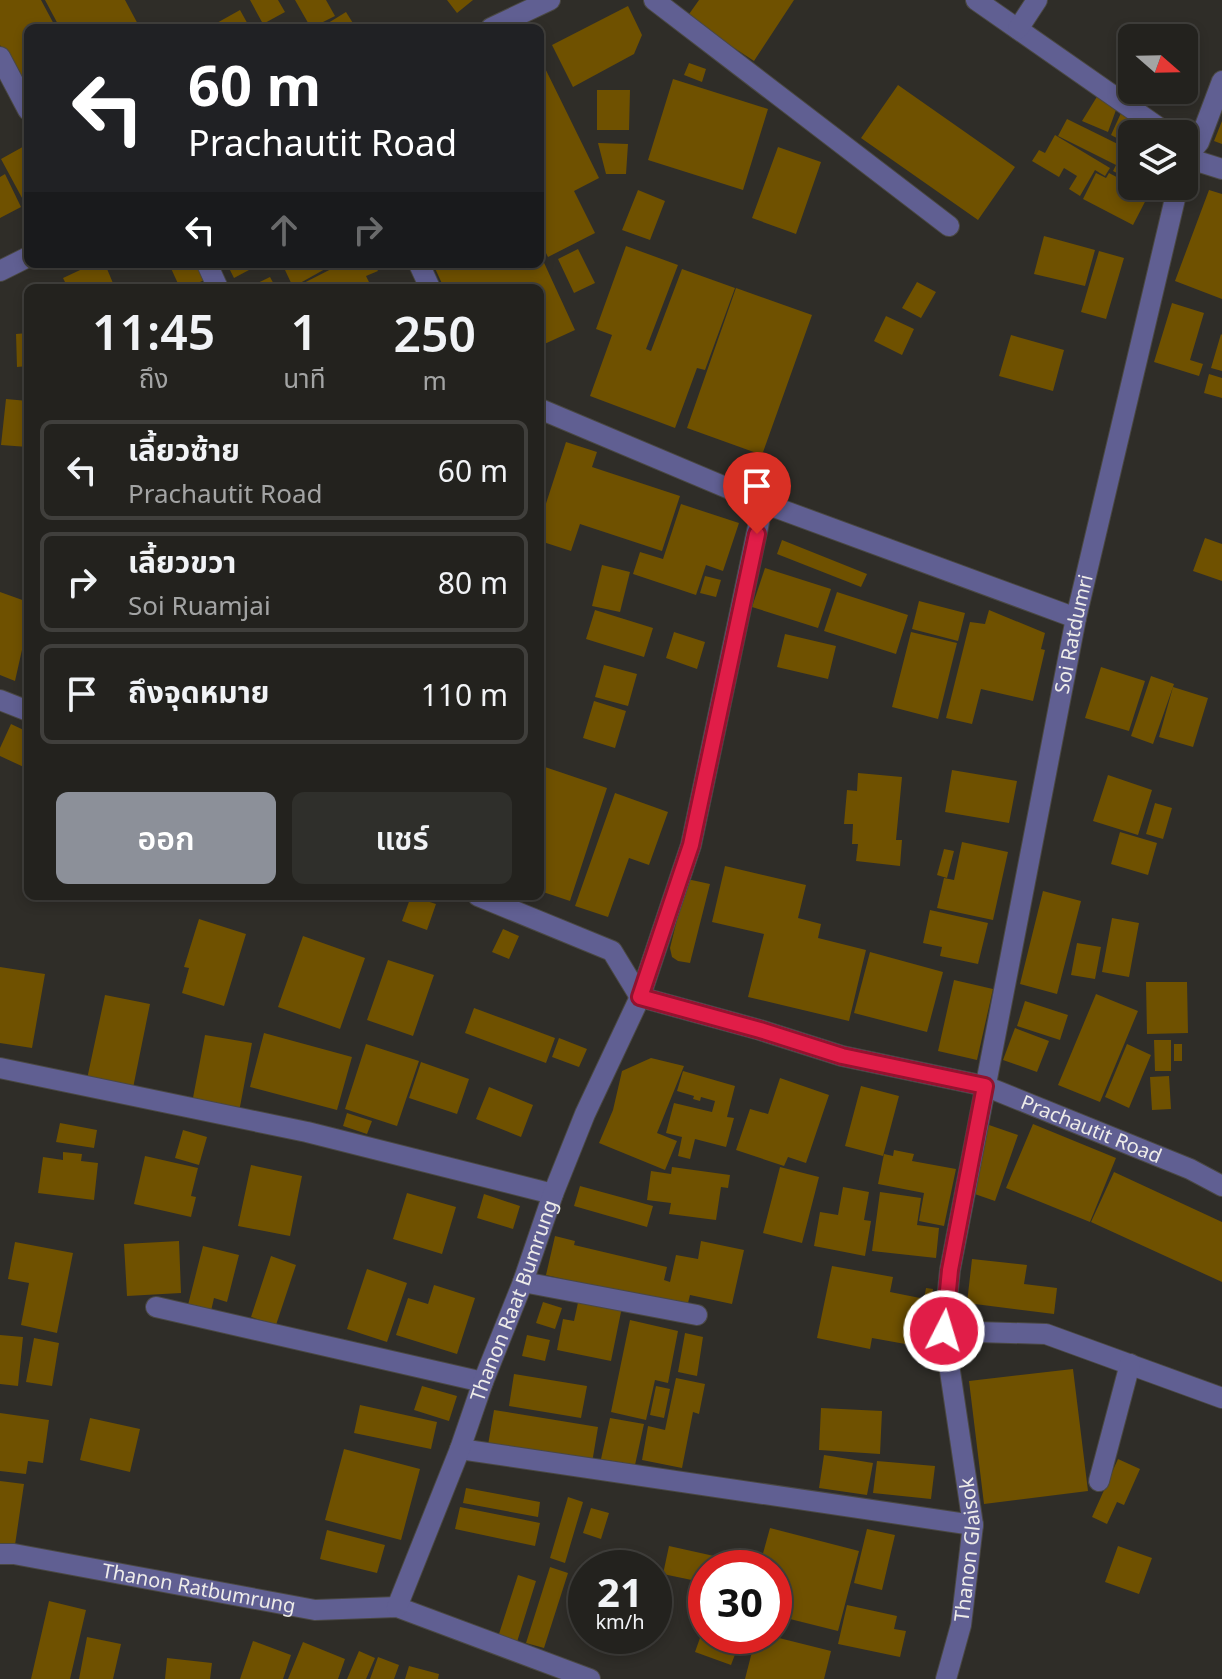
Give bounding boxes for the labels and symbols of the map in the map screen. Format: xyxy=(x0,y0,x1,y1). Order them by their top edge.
north arrow xyxy=(1118,24,1198,104)
pin xyxy=(723,452,791,534)
street label: Soi Ratdumri xyxy=(1048,572,1099,696)
street label: Prachautit Road xyxy=(1017,1088,1166,1169)
street label: Thanon Raat Bumrung xyxy=(463,1196,563,1405)
position arrow xyxy=(902,1289,986,1373)
street label: Thanon Glaisok xyxy=(947,1475,986,1623)
speed limit sign: 30 xyxy=(688,1550,792,1654)
street label: Thanon Ratbumrung xyxy=(100,1557,298,1619)

